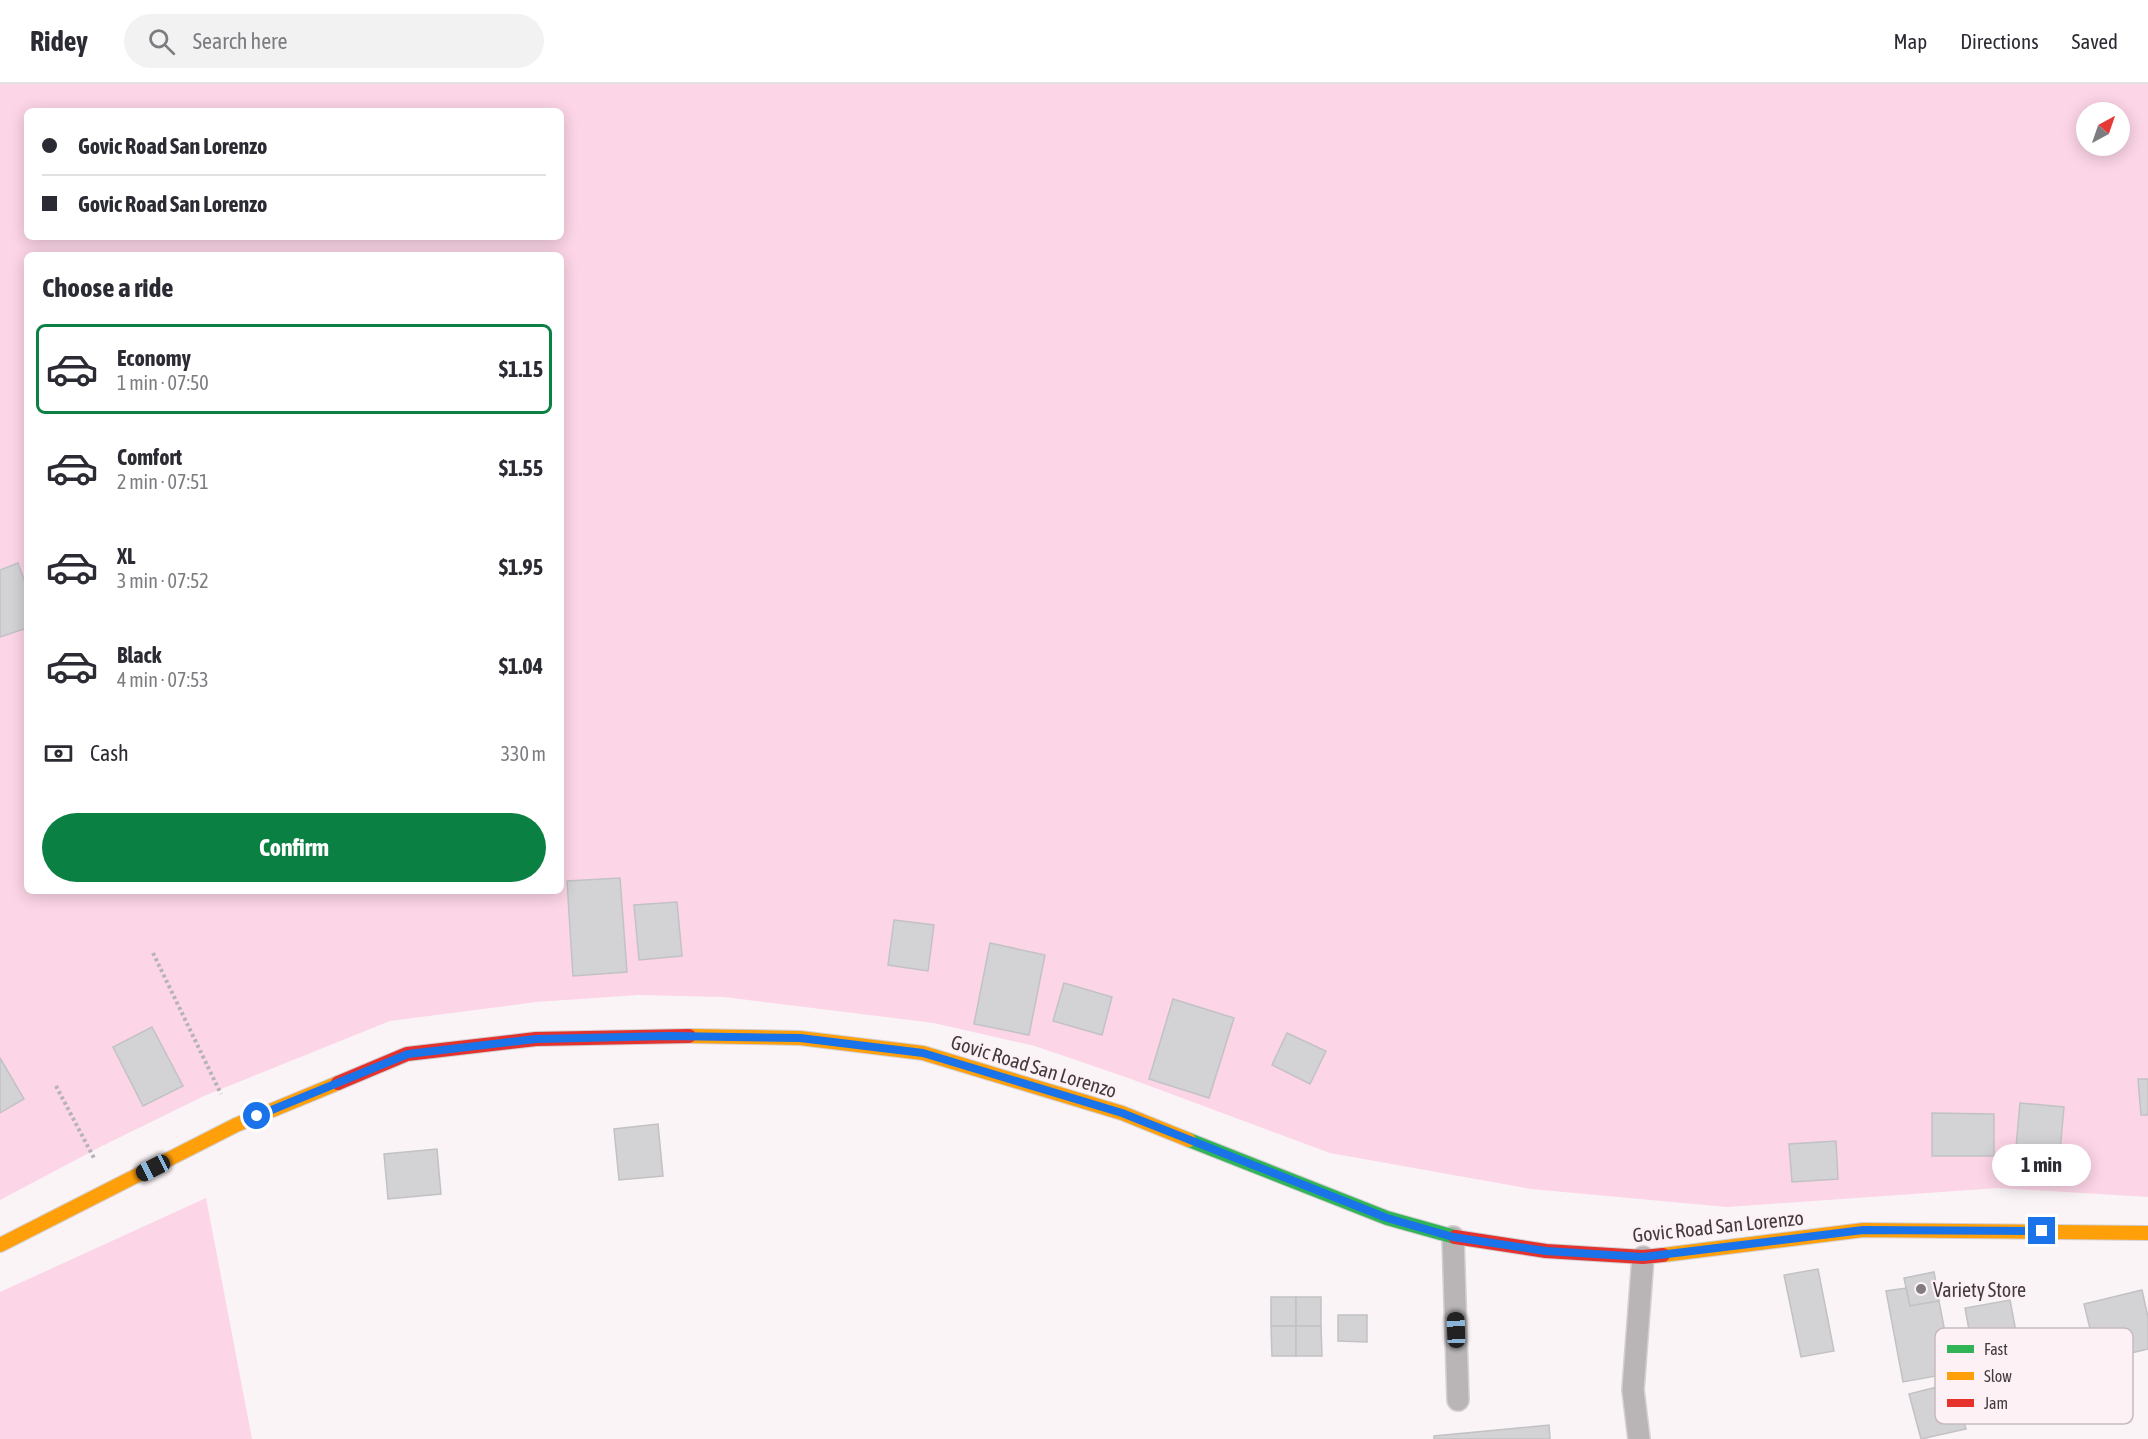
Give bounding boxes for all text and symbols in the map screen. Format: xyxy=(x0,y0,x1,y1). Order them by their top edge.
search box xyxy=(124,14,544,68)
text: Ridey xyxy=(30,25,88,57)
icon: search xyxy=(145,25,178,58)
text: Search here xyxy=(193,28,288,54)
text: Map xyxy=(1893,29,1927,53)
text: Directions xyxy=(1960,29,2039,53)
text: Saved xyxy=(2072,29,2118,53)
north arrow xyxy=(2076,102,2130,156)
map controls xyxy=(2076,102,2130,156)
text: Govic Road San Lorenzo xyxy=(78,133,267,159)
text: Govic Road San Lorenzo xyxy=(78,191,267,217)
text: Choose a ride xyxy=(42,272,174,303)
icon: car xyxy=(45,342,99,396)
text: Economy xyxy=(117,345,191,371)
text: $1.15 xyxy=(499,356,543,382)
text: 1 min · 07:50 xyxy=(117,371,209,394)
icon: car xyxy=(45,441,99,495)
text: Comfort xyxy=(117,444,182,470)
text: $1.55 xyxy=(499,455,543,481)
text: 2 min · 07:51 xyxy=(117,470,209,493)
icon: car xyxy=(45,540,99,594)
text: XL xyxy=(117,543,135,569)
text: $1.95 xyxy=(499,554,543,580)
text: 3 min · 07:52 xyxy=(117,569,209,592)
icon: car xyxy=(45,639,99,693)
text: Black xyxy=(117,642,161,668)
text: $1.04 xyxy=(499,653,543,679)
text: 4 min · 07:53 xyxy=(117,668,209,691)
icon: cash xyxy=(42,737,75,770)
text: Cash xyxy=(90,740,129,766)
text: 330 m xyxy=(501,742,546,765)
button: Confirm xyxy=(42,813,546,882)
street label: Govic Road San Lorenzo xyxy=(948,1030,1120,1102)
route start xyxy=(243,1102,270,1129)
callout: 1 min xyxy=(1992,1144,2092,1186)
car xyxy=(133,1152,173,1184)
text: 1 min xyxy=(2021,1153,2062,1176)
street label: Govic Road San Lorenzo xyxy=(1631,1206,1805,1246)
route end xyxy=(2028,1217,2055,1244)
place label: Variety Store xyxy=(1933,1278,2026,1301)
marker: Variety Store xyxy=(1914,1282,1928,1296)
car xyxy=(1446,1312,1466,1348)
legend xyxy=(1935,1328,2133,1424)
text: Fast xyxy=(1984,1340,2008,1358)
text: Slow xyxy=(1984,1367,2012,1385)
text: Jam xyxy=(1984,1394,2008,1412)

